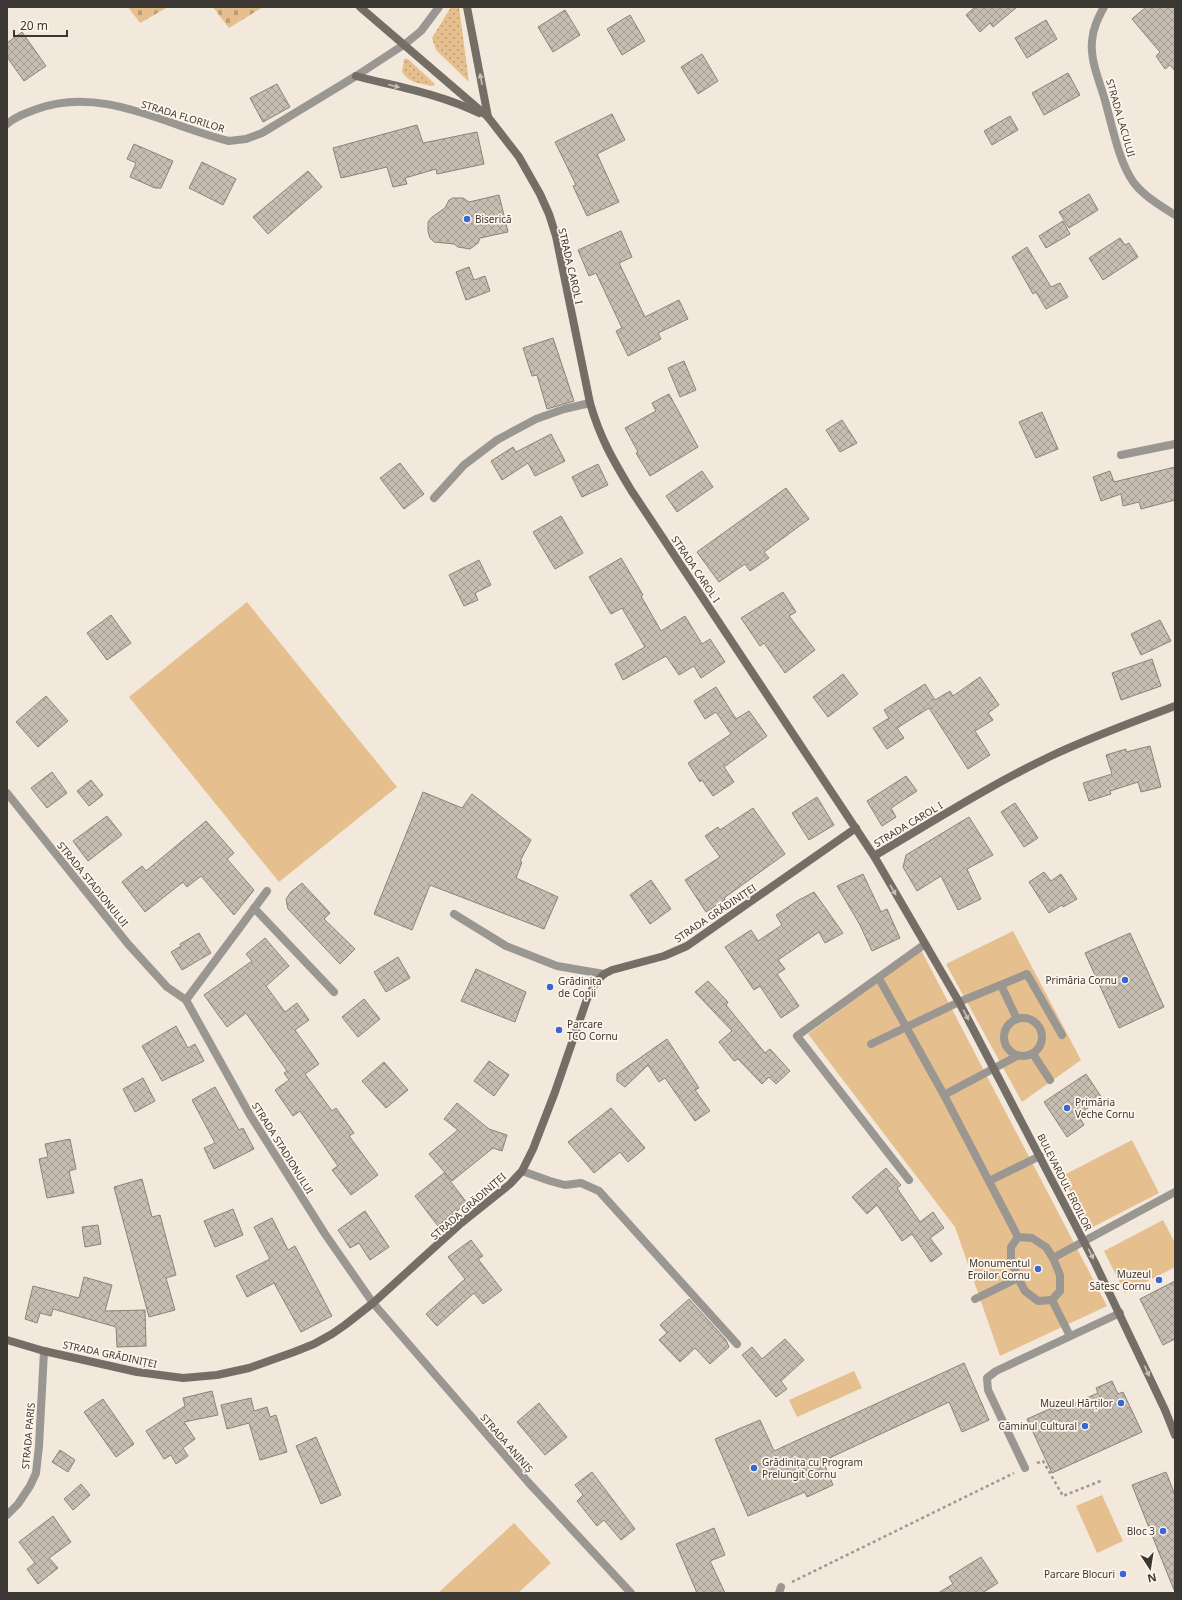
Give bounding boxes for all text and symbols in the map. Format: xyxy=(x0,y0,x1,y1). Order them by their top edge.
scale bar xyxy=(14,12,67,38)
text: 20 m xyxy=(20,17,48,34)
one-way arrow xyxy=(477,73,483,85)
street label: STRADA LACULUI xyxy=(1103,77,1139,159)
one-way arrow xyxy=(388,83,400,89)
street label: STRADA FLORILOR xyxy=(140,97,227,136)
place label: Biserică xyxy=(475,212,512,226)
marker: Biserică xyxy=(462,214,472,224)
street label: STRADA CAROL I xyxy=(555,227,587,305)
street label: STRADA CAROL I xyxy=(668,533,724,605)
street label: STRADA CAROL I xyxy=(871,798,945,850)
street label: STRADA STADIONULUI xyxy=(54,839,132,929)
street label: STRADA GRĂDINIȚEI xyxy=(671,880,759,946)
one-way arrow xyxy=(890,884,897,896)
place label: Primăria Cornu xyxy=(1046,973,1117,987)
place label: Grădinița de Copii xyxy=(558,974,602,1000)
marker: Primăria Cornu xyxy=(1120,975,1130,985)
marker: Grădinița de Copii xyxy=(545,982,555,992)
one-way arrow xyxy=(962,1009,969,1021)
place label: Parcare TCO Cornu xyxy=(567,1017,618,1043)
marker: Parcare TCO Cornu xyxy=(554,1025,564,1035)
place label: Primăria Veche Cornu xyxy=(1075,1095,1135,1121)
street label: STRADA STADIONULUI xyxy=(249,1099,317,1197)
marker: Primăria Veche Cornu xyxy=(1062,1103,1072,1113)
street label: BULEVARDUL EROILOR xyxy=(1034,1131,1096,1234)
street label: STRADA GRĂDINIȚEI xyxy=(427,1169,509,1243)
one-way arrow xyxy=(1087,1248,1094,1260)
place label: Monumentul Eroilor Cornu xyxy=(968,1256,1030,1282)
marker: Monumentul Eroilor Cornu xyxy=(1033,1264,1043,1274)
place label: Muzeul Sătesc Cornu xyxy=(1090,1267,1151,1293)
marker: Muzeul Sătesc Cornu xyxy=(1154,1275,1164,1285)
street label: STRADA GRĂDINIȚEI xyxy=(62,1337,158,1371)
one-way arrow xyxy=(1144,1366,1150,1377)
place label: Muzeul Hărților xyxy=(1040,1396,1113,1410)
marker: Muzeul Hărților xyxy=(1116,1398,1126,1408)
street label: STRADA PARIS xyxy=(18,1402,38,1470)
street label: STRADA ANINIȘ xyxy=(478,1411,537,1476)
place label: Căminul Cultural xyxy=(999,1419,1077,1433)
marker: Căminul Cultural xyxy=(1080,1421,1090,1431)
place label: Grădinița cu Program Prelungit Cornu xyxy=(762,1455,863,1481)
marker: Grădinița cu Program Prelungit Cornu xyxy=(749,1463,759,1473)
place label: Bloc 3 xyxy=(1127,1524,1155,1538)
marker: Bloc 3 xyxy=(1158,1526,1168,1536)
north arrow xyxy=(1130,1548,1170,1588)
place label: Parcare Blocuri xyxy=(1044,1567,1115,1581)
marker: Parcare Blocuri xyxy=(1118,1569,1128,1579)
text: N xyxy=(1146,1570,1158,1587)

